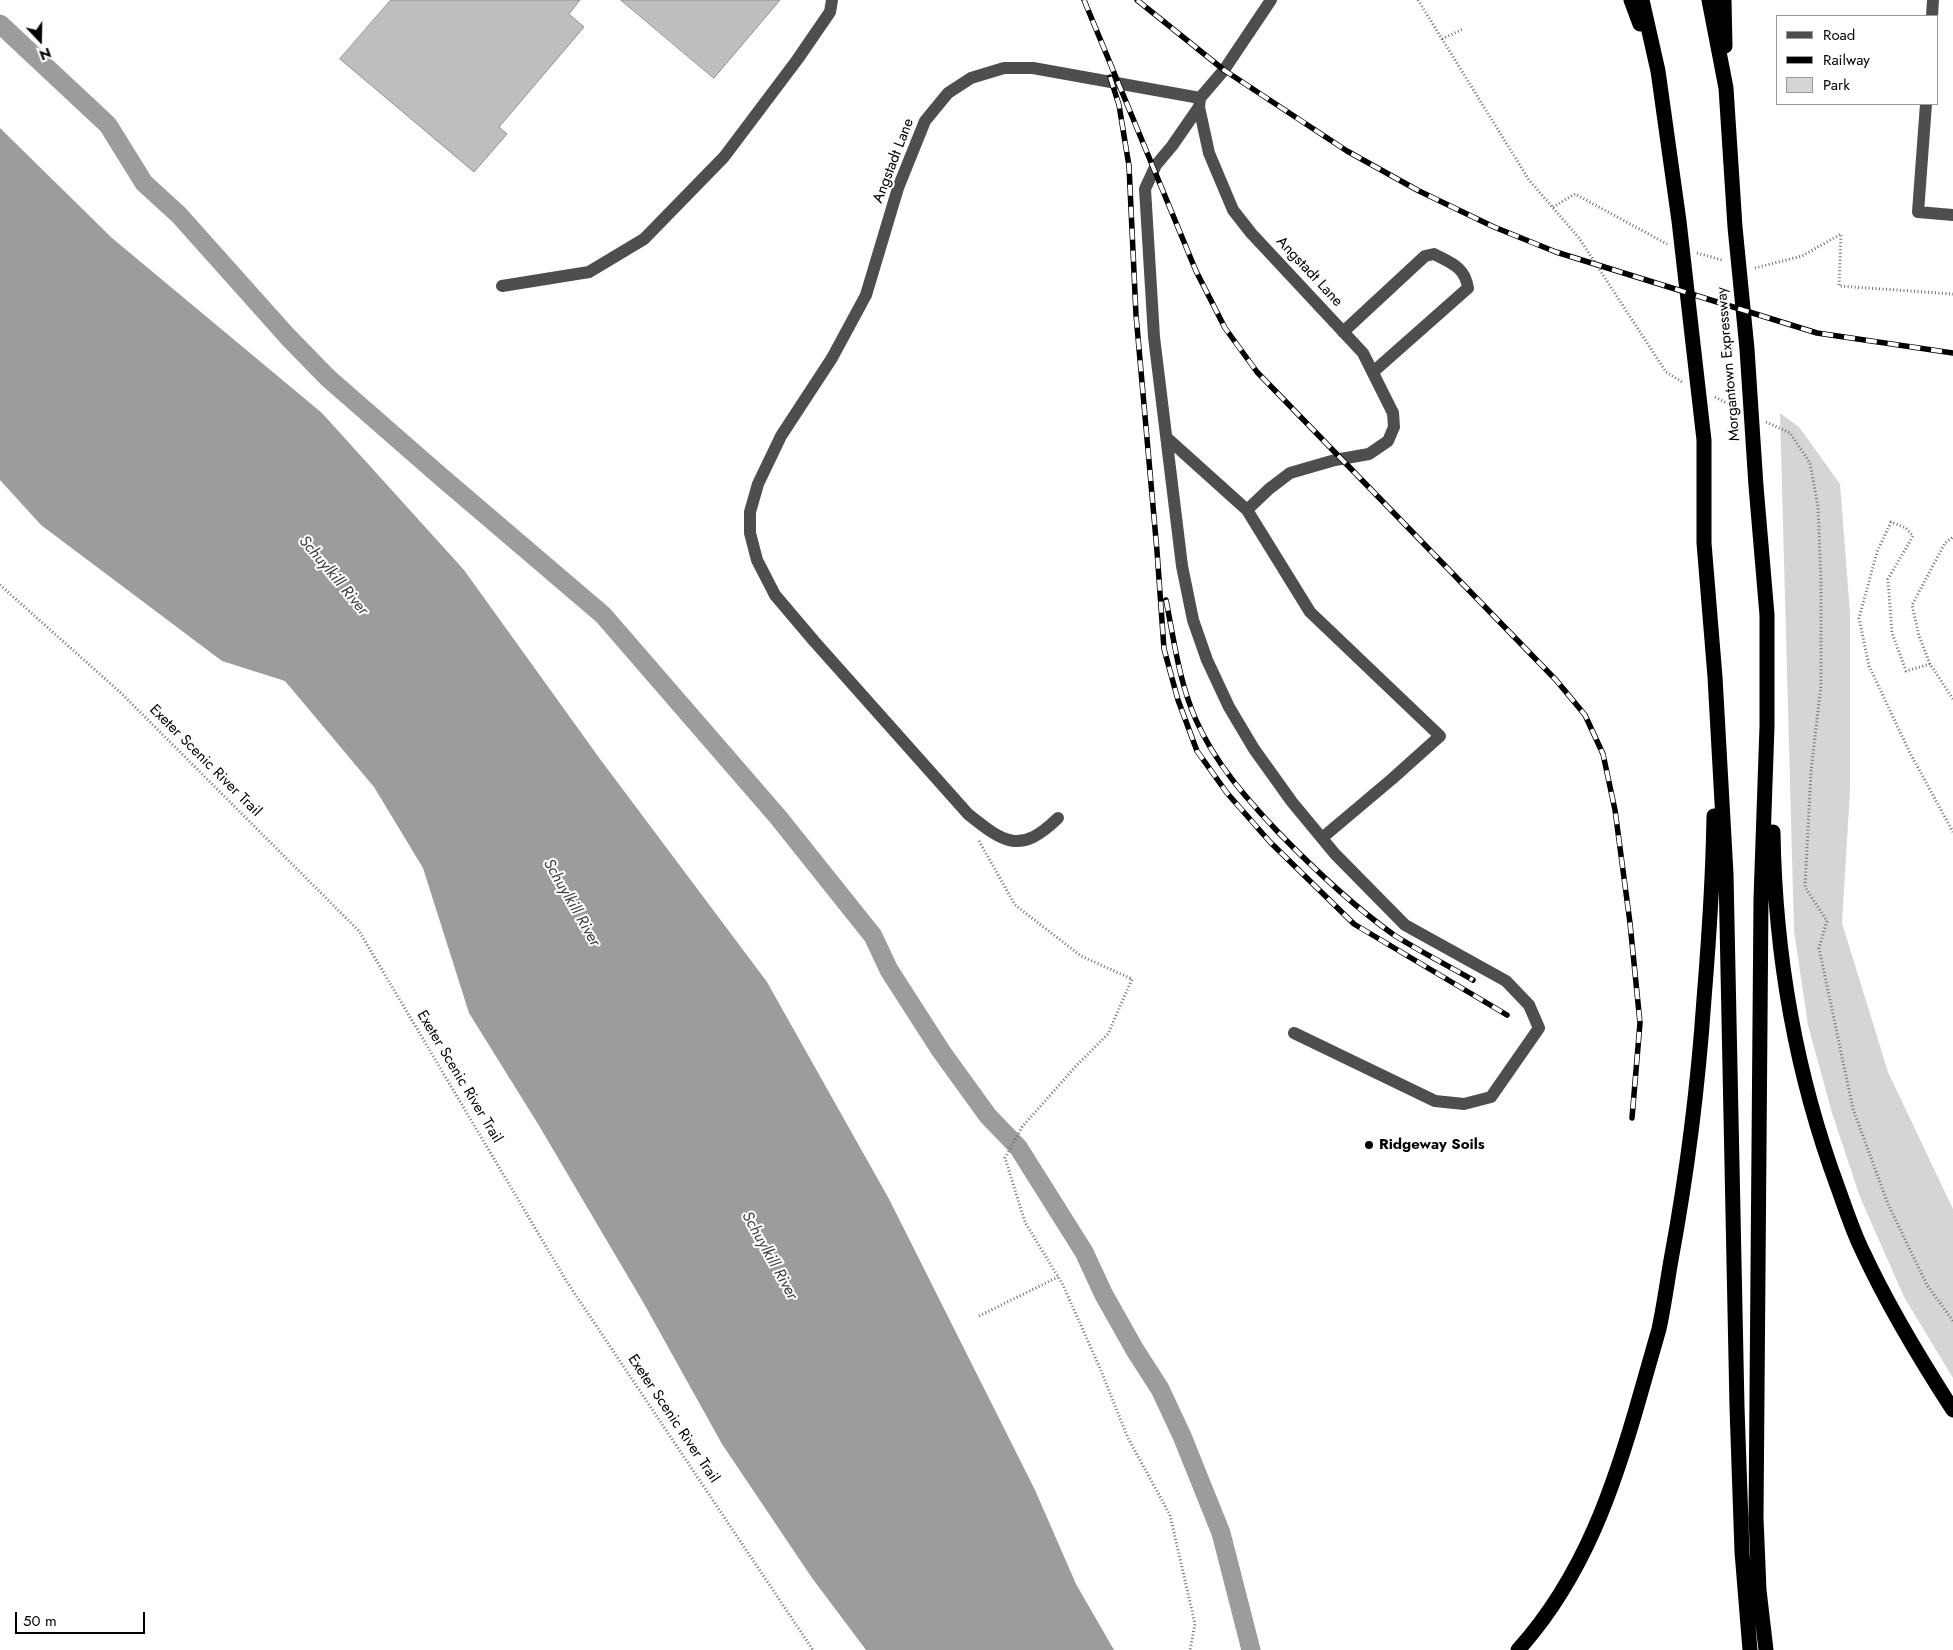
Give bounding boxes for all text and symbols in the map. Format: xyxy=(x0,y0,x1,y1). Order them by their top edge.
north arrow xyxy=(15,15,65,65)
legend xyxy=(1776,15,1938,105)
text: Road xyxy=(1823,24,1855,46)
text: N xyxy=(37,43,54,65)
text: Railway xyxy=(1823,49,1870,71)
text: Park xyxy=(1823,74,1850,96)
street label: Angstadt Lane xyxy=(870,116,918,206)
street label: Angstadt Lane xyxy=(1272,233,1346,311)
street label: Morgantown Expressway xyxy=(1713,286,1745,442)
water label: Schuylkill River xyxy=(294,532,372,620)
street label: Exeter Scenic River Trail xyxy=(145,701,265,821)
water label: Schuylkill River xyxy=(538,856,604,950)
street label: Exeter Scenic River Trail xyxy=(412,1008,506,1146)
place label: Ridgeway Soils xyxy=(1379,1136,1485,1154)
marker: Ridgeway Soils xyxy=(1363,1139,1375,1151)
water label: Schuylkill River xyxy=(737,1208,801,1304)
street label: Exeter Scenic River Trail xyxy=(623,1351,723,1487)
scale bar xyxy=(18,1602,148,1634)
text: 50 m xyxy=(23,1610,57,1632)

